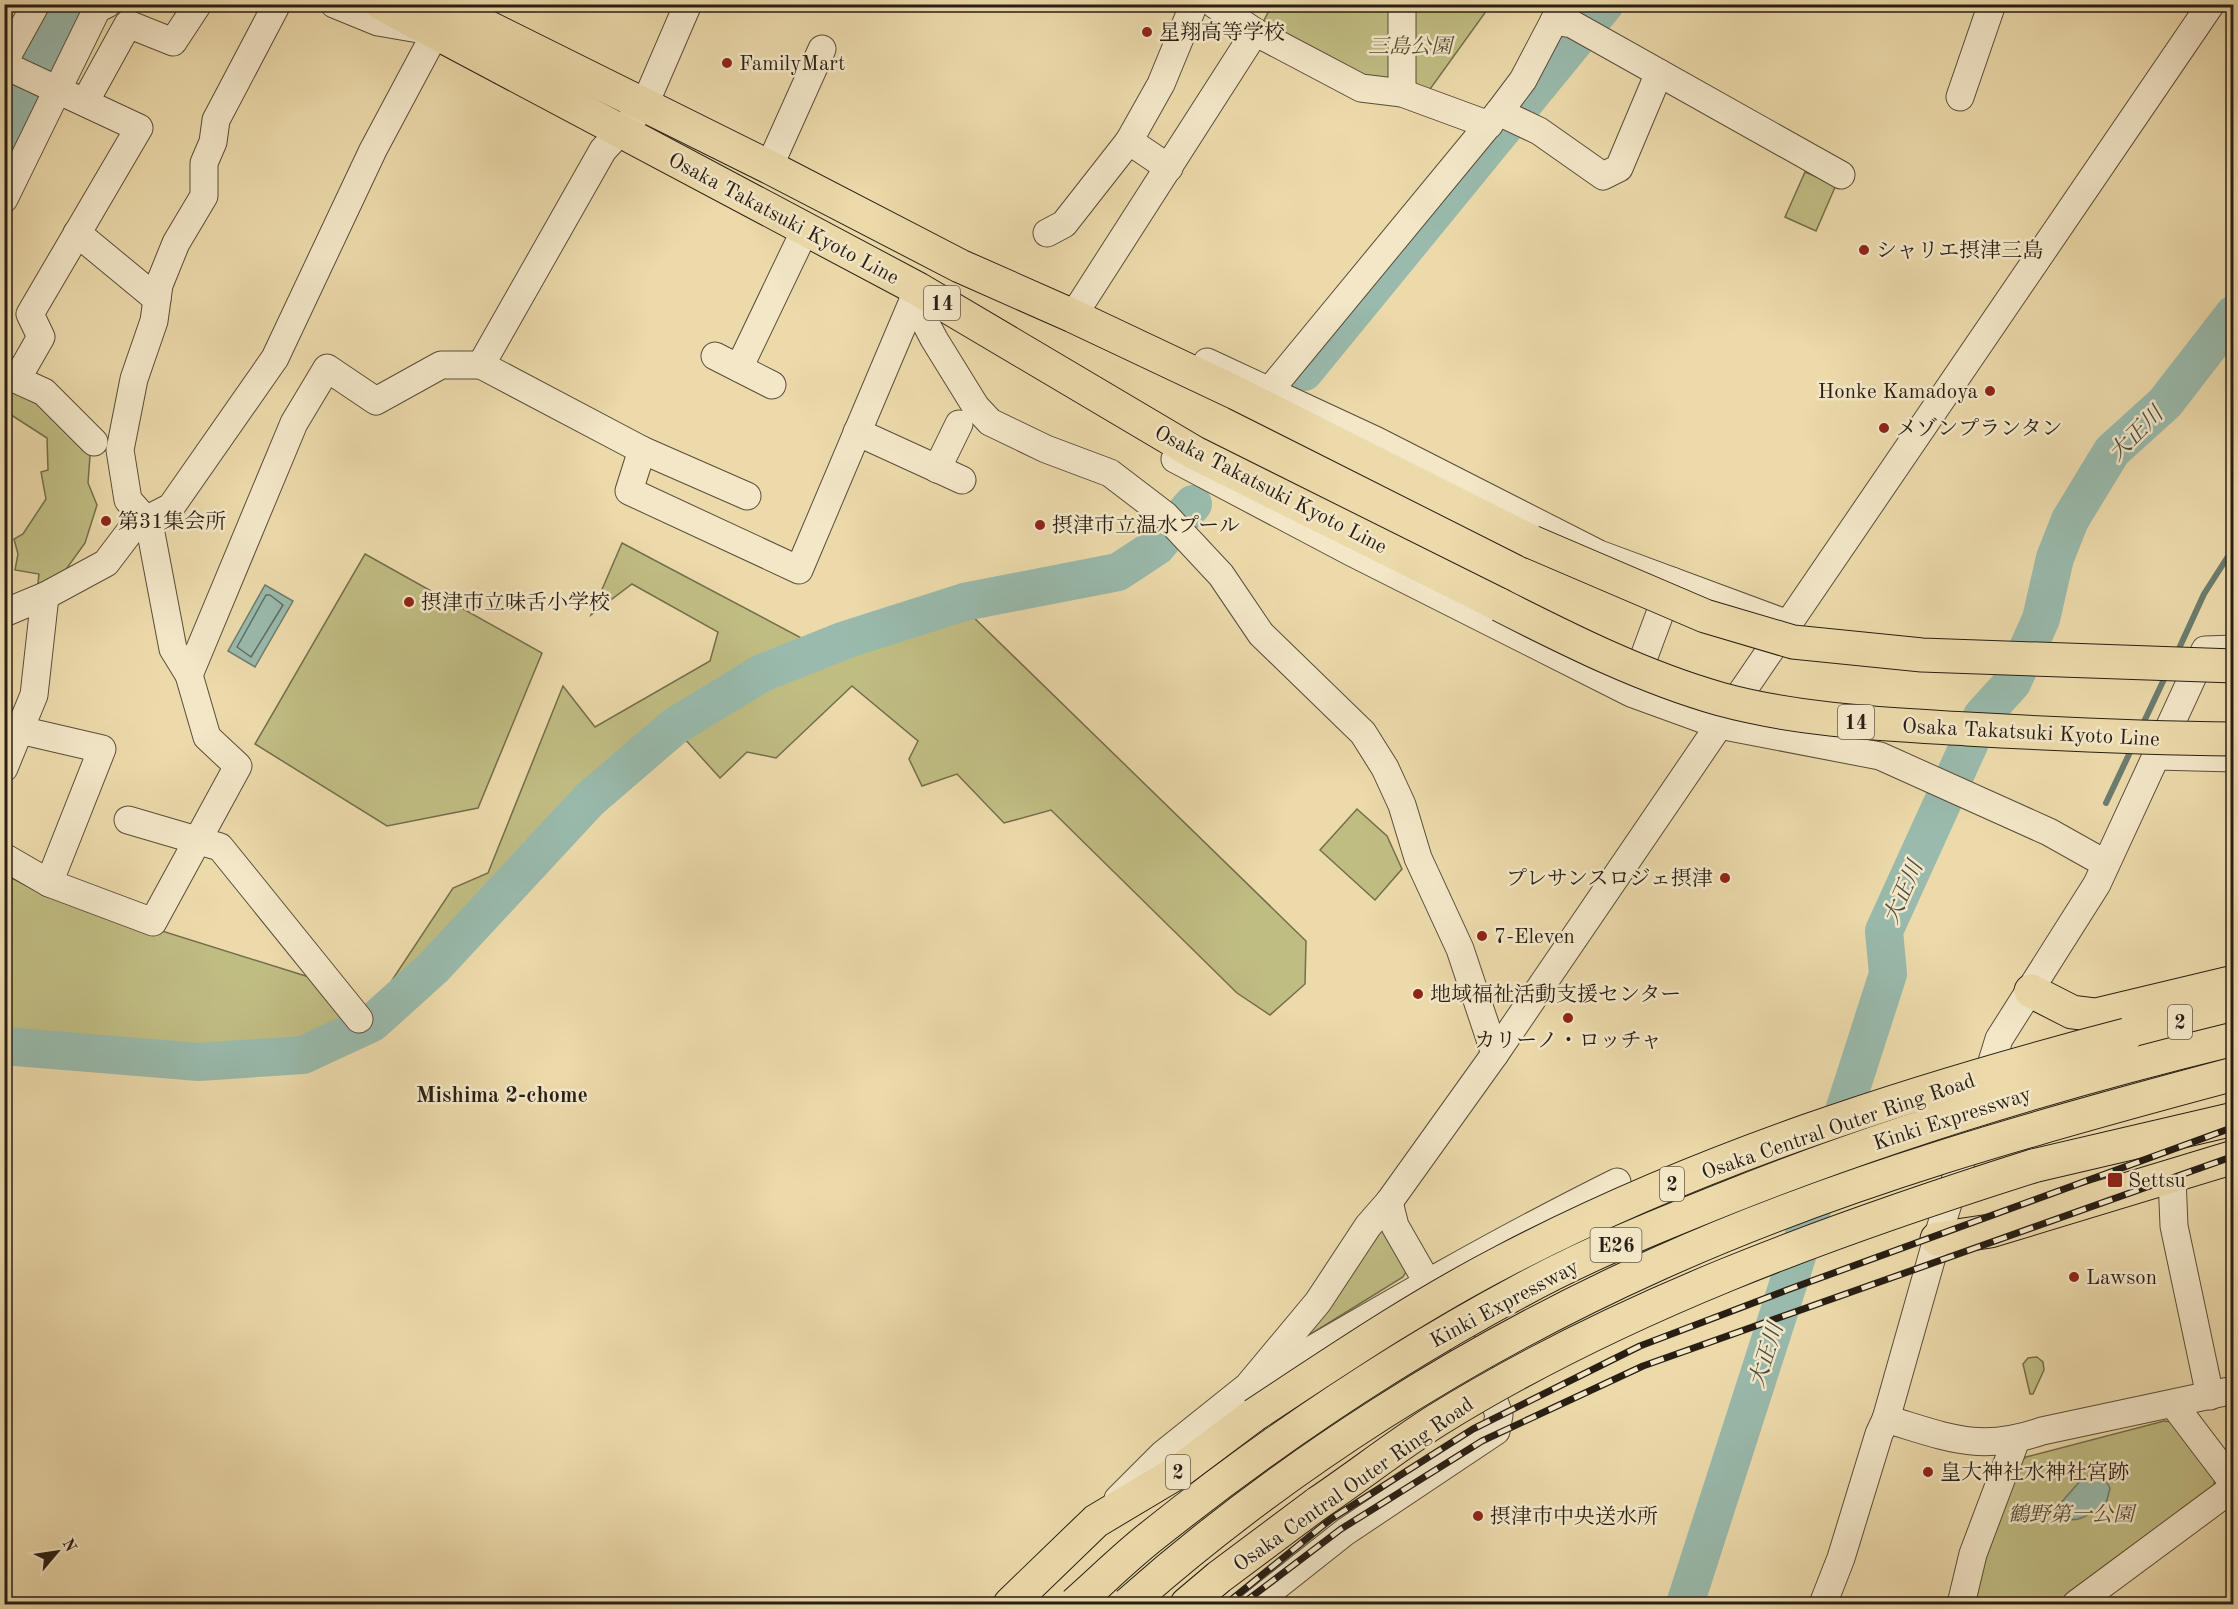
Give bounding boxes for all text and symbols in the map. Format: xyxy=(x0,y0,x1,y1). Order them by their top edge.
place label: 星翔高等学校 xyxy=(1159,21,1285,44)
marker: 星翔高等学校 xyxy=(1140,25,1154,39)
park label: 三島公園 xyxy=(1368,35,1455,58)
place label: FamilyMart xyxy=(739,54,845,75)
marker: FamilyMart xyxy=(720,56,734,70)
street label: Osaka Takatsuki Kyoto Line xyxy=(665,150,902,289)
place label: シャリエ摂津三島 xyxy=(1876,239,2043,262)
marker: シャリエ摂津三島 xyxy=(1857,243,1871,257)
road number: 14 xyxy=(924,286,960,320)
place label: Honke Kamadoya xyxy=(1818,382,1978,403)
marker: Honke Kamadoya xyxy=(1983,384,1997,398)
water label: 大正川 xyxy=(2104,400,2169,466)
place label: メゾンプランタン xyxy=(1896,417,2063,440)
marker: メゾンプランタン xyxy=(1877,421,1891,435)
street label: Osaka Takatsuki Kyoto Line xyxy=(1151,422,1390,558)
place label: 第31集会所 xyxy=(118,510,226,533)
marker: 第31集会所 xyxy=(99,514,113,528)
place label: 摂津市立温水プール xyxy=(1052,514,1240,537)
marker: 摂津市立温水プール xyxy=(1033,518,1047,532)
place label: 摂津市立味舌小学校 xyxy=(421,591,610,614)
marker: 摂津市立味舌小学校 xyxy=(402,595,416,609)
road number: 14 xyxy=(1838,705,1874,739)
street label: Osaka Takatsuki Kyoto Line xyxy=(1902,716,2160,751)
water label: 大正川 xyxy=(1879,856,1928,927)
place label: プレサンスロジェ摂津 xyxy=(1506,867,1713,890)
marker: プレサンスロジェ摂津 xyxy=(1718,871,1732,885)
place label: 7-Eleven xyxy=(1494,927,1575,948)
marker: 7-Eleven xyxy=(1475,929,1489,943)
place label: 地域福祉活動支援センター xyxy=(1430,983,1681,1006)
marker: 地域福祉活動支援センター xyxy=(1411,987,1425,1001)
road number: 2 xyxy=(2168,1005,2192,1039)
marker: カリーノ・ロッチャ xyxy=(1561,1011,1575,1025)
place label: カリーノ・ロッチャ xyxy=(1474,1030,1662,1052)
street label: Osaka Central Outer Ring Road xyxy=(1699,1071,1978,1184)
street label: Kinki Expressway xyxy=(1871,1084,2034,1155)
district label: Mishima 2-chome xyxy=(416,1085,588,1107)
road number: 2 xyxy=(1660,1167,1684,1201)
marker: Settsu xyxy=(2106,1171,2124,1189)
place label: Settsu xyxy=(2128,1171,2186,1192)
road number: E26 xyxy=(1590,1228,1642,1262)
street label: Kinki Expressway xyxy=(1427,1256,1582,1352)
place label: Lawson xyxy=(2086,1268,2157,1289)
marker: Lawson xyxy=(2067,1270,2081,1284)
water label: 大正川 xyxy=(1744,1318,1788,1390)
street label: Osaka Central Outer Ring Road xyxy=(1230,1394,1478,1576)
road number: 2 xyxy=(1166,1455,1190,1489)
place label: 皇大神社水神社宮跡 xyxy=(1940,1461,2129,1484)
marker: 皇大神社水神社宮跡 xyxy=(1921,1465,1935,1479)
park label: 鶴野第一公園 xyxy=(2008,1503,2137,1526)
place label: 摂津市中央送水所 xyxy=(1490,1505,1658,1528)
marker: 摂津市中央送水所 xyxy=(1471,1509,1485,1523)
north arrow xyxy=(27,1522,87,1582)
text: N xyxy=(58,1536,79,1556)

